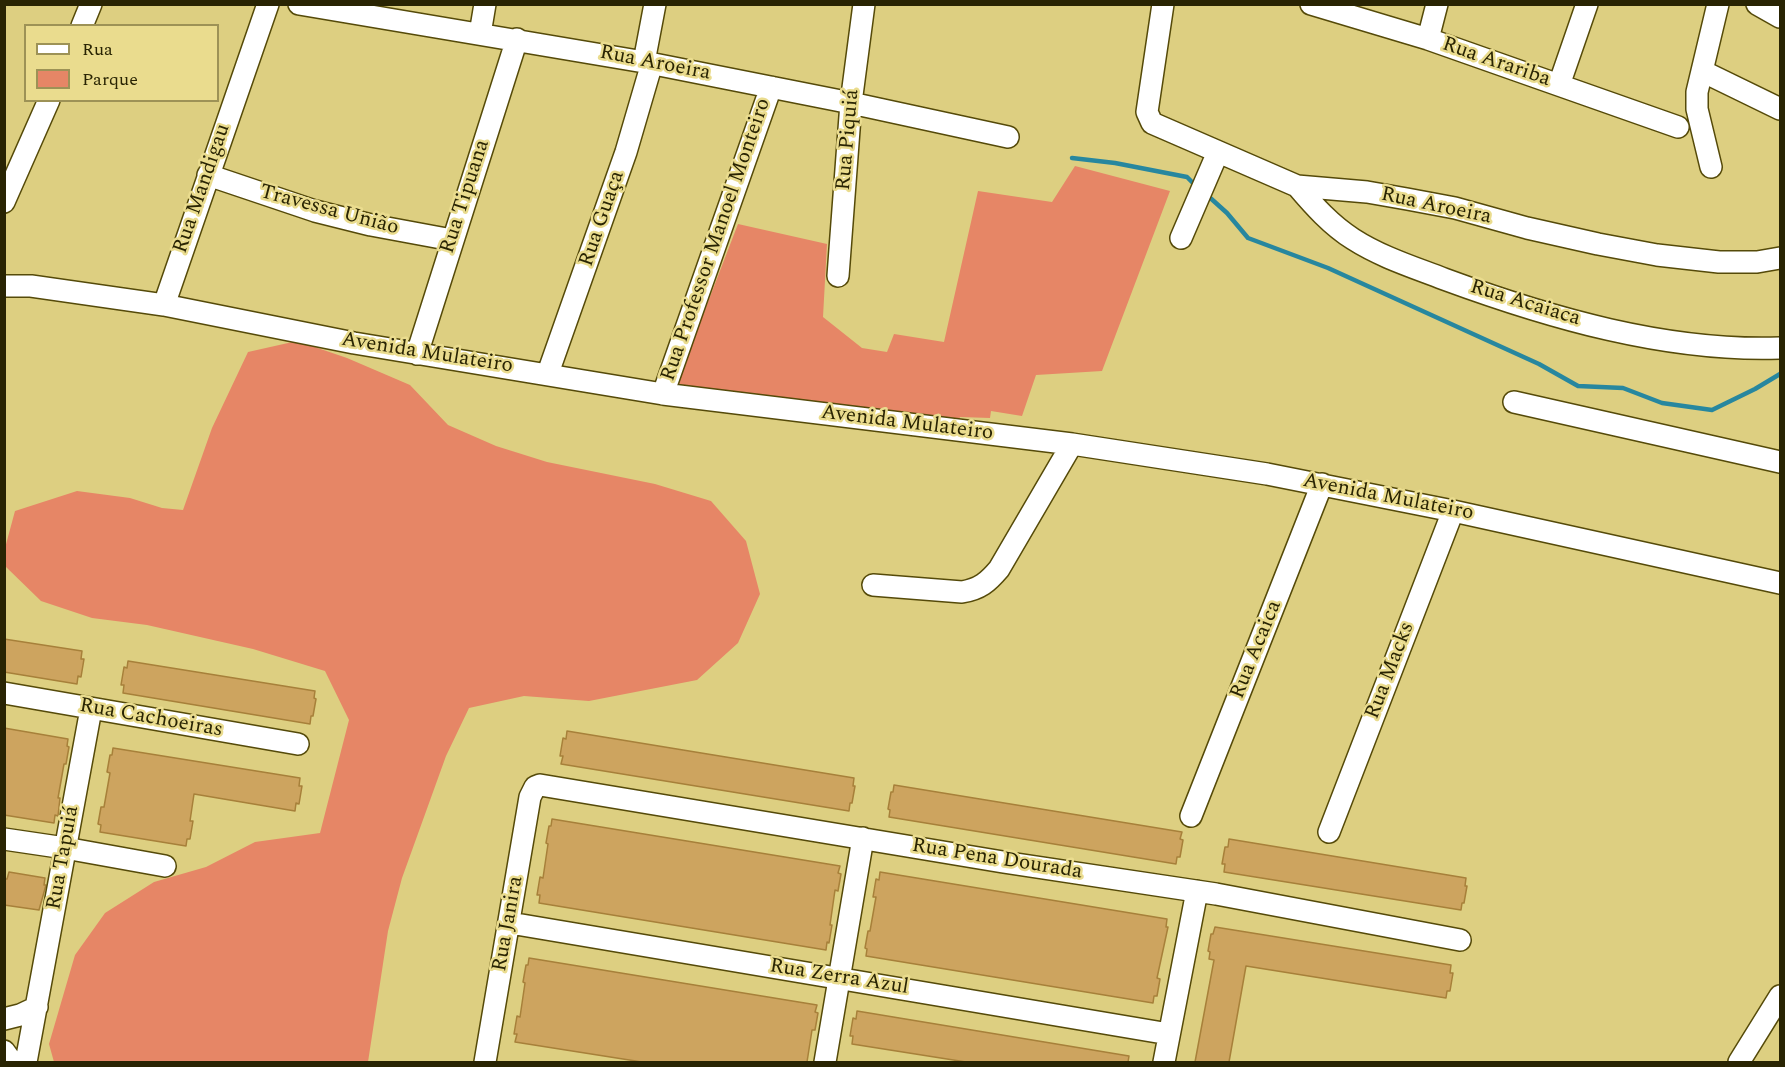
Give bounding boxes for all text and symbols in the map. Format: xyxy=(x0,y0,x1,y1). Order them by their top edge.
legend xyxy=(24,24,219,102)
street label: Rua Arariba xyxy=(1439,33,1553,93)
text: Rua xyxy=(82,36,113,63)
street label: Rua Aroeira xyxy=(597,41,713,87)
text: Parque xyxy=(82,66,138,93)
street label: Rua Piquiá xyxy=(832,88,866,192)
street label: Rua Professor Manoel Monteiro xyxy=(657,95,777,385)
street label: Rua Mandigau xyxy=(169,121,237,257)
street label: Rua Tipuana xyxy=(436,137,496,257)
street label: Rua Guaça xyxy=(575,168,631,270)
street label: Travessa União xyxy=(257,180,401,242)
street label: Rua Aroeira xyxy=(1378,183,1494,231)
street label: Rua Acaiaca xyxy=(1467,275,1583,333)
street label: Avenida Mulateiro xyxy=(339,328,515,380)
street label: Avenida Mulateiro xyxy=(819,401,995,447)
street label: Avenida Mulateiro xyxy=(1301,469,1475,527)
street label: Rua Acaica xyxy=(1226,597,1288,703)
street label: Rua Macks xyxy=(1361,619,1421,723)
street label: Rua Cachoeiras xyxy=(77,694,225,744)
street label: Rua Tapuiá xyxy=(42,804,86,912)
street label: Rua Pena Dourada xyxy=(910,834,1084,886)
street label: Rua Janira xyxy=(488,874,530,974)
street label: Rua Zerra Azul xyxy=(768,955,910,1001)

